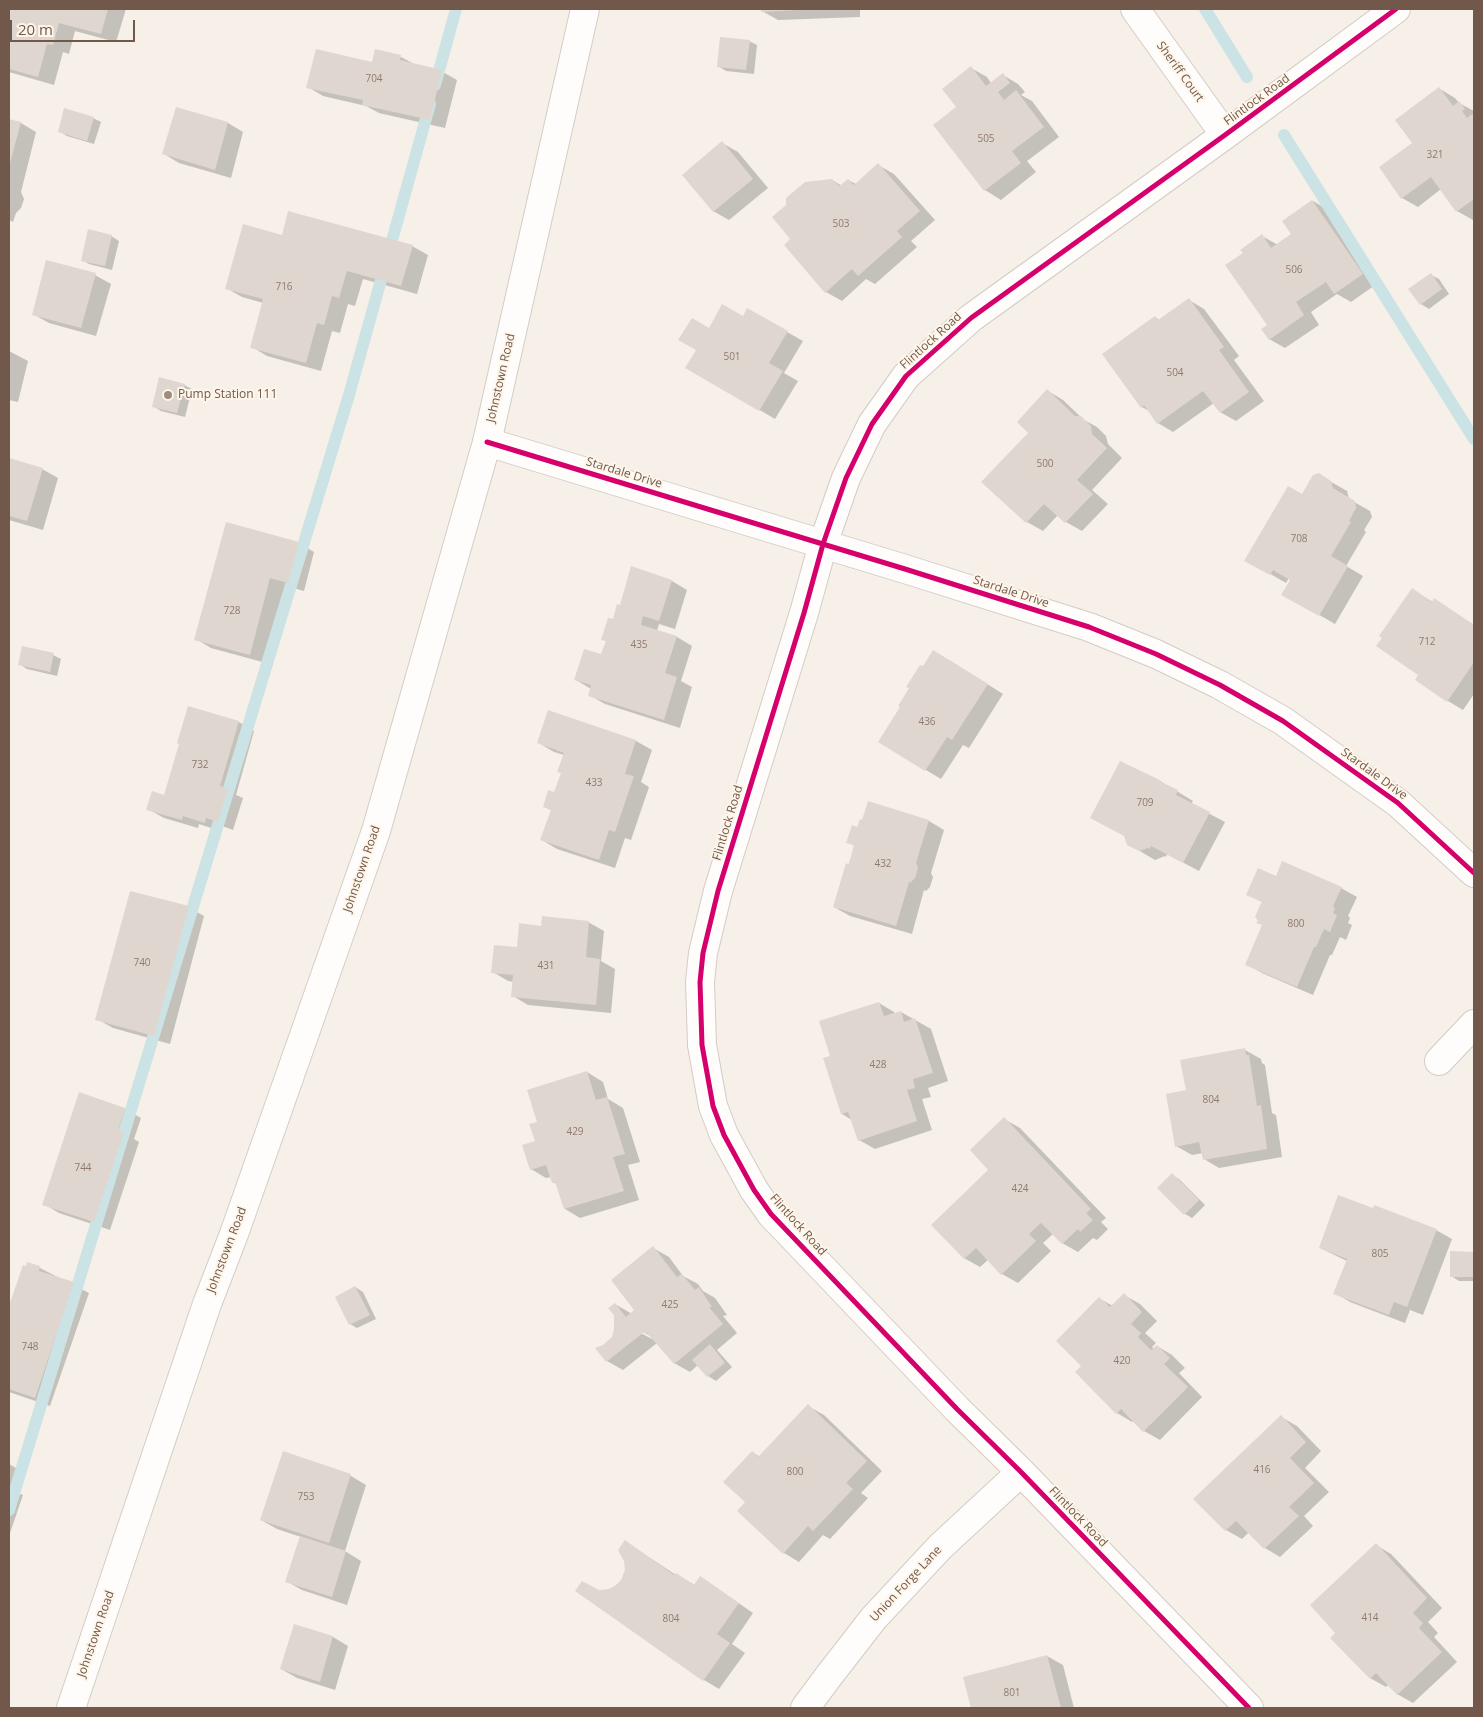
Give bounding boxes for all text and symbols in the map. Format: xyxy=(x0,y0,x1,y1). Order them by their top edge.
scale bar xyxy=(12,10,138,42)
text: 20 m xyxy=(18,19,53,39)
street label: Sheriff Court xyxy=(1153,39,1207,105)
street label: Flintlock Road xyxy=(1221,71,1293,129)
house number: 704 xyxy=(365,73,383,85)
house number: 505 xyxy=(977,133,995,145)
house number: 321 xyxy=(1426,149,1444,161)
house number: 503 xyxy=(832,218,850,230)
house number: 506 xyxy=(1285,264,1303,276)
house number: 716 xyxy=(275,281,293,293)
street label: Flintlock Road xyxy=(897,310,965,372)
street label: Johnstown Road xyxy=(484,332,518,424)
house number: 501 xyxy=(723,351,741,363)
house number: 504 xyxy=(1166,367,1184,379)
place label: Pump Station 111 xyxy=(178,388,277,402)
marker: Pump Station 111 xyxy=(162,389,174,401)
street label: Stardale Drive xyxy=(584,455,664,491)
house number: 500 xyxy=(1036,458,1054,470)
house number: 708 xyxy=(1290,533,1308,545)
street label: Stardale Drive xyxy=(971,573,1051,611)
house number: 728 xyxy=(223,605,241,617)
house number: 712 xyxy=(1418,636,1436,648)
house number: 435 xyxy=(630,639,648,651)
house number: 436 xyxy=(918,716,936,728)
street label: Stardale Drive xyxy=(1338,745,1410,803)
house number: 732 xyxy=(191,759,209,771)
house number: 433 xyxy=(585,777,603,789)
street label: Flintlock Road xyxy=(710,784,746,862)
house number: 709 xyxy=(1136,797,1154,809)
street label: Johnstown Road xyxy=(340,824,384,914)
house number: 432 xyxy=(874,858,892,870)
house number: 800 xyxy=(1287,918,1305,930)
house number: 740 xyxy=(133,957,151,969)
house number: 431 xyxy=(537,960,555,972)
house number: 428 xyxy=(869,1059,887,1071)
house number: 804 xyxy=(1202,1094,1220,1106)
house number: 429 xyxy=(566,1126,584,1138)
house number: 744 xyxy=(74,1162,92,1174)
house number: 424 xyxy=(1011,1183,1029,1195)
street label: Flintlock Road xyxy=(767,1191,829,1259)
street label: Johnstown Road xyxy=(204,1205,250,1295)
house number: 805 xyxy=(1371,1248,1389,1260)
house number: 425 xyxy=(661,1299,679,1311)
house number: 748 xyxy=(21,1341,39,1353)
house number: 420 xyxy=(1113,1355,1131,1367)
house number: 416 xyxy=(1253,1464,1271,1476)
house number: 800 xyxy=(786,1466,804,1478)
street label: Flintlock Road xyxy=(1046,1484,1110,1550)
house number: 753 xyxy=(297,1491,315,1503)
street label: Union Forge Lane xyxy=(867,1543,945,1625)
street label: Johnstown Road xyxy=(74,1589,118,1679)
house number: 414 xyxy=(1361,1612,1379,1624)
house number: 804 xyxy=(662,1613,680,1625)
house number: 801 xyxy=(1003,1687,1021,1699)

